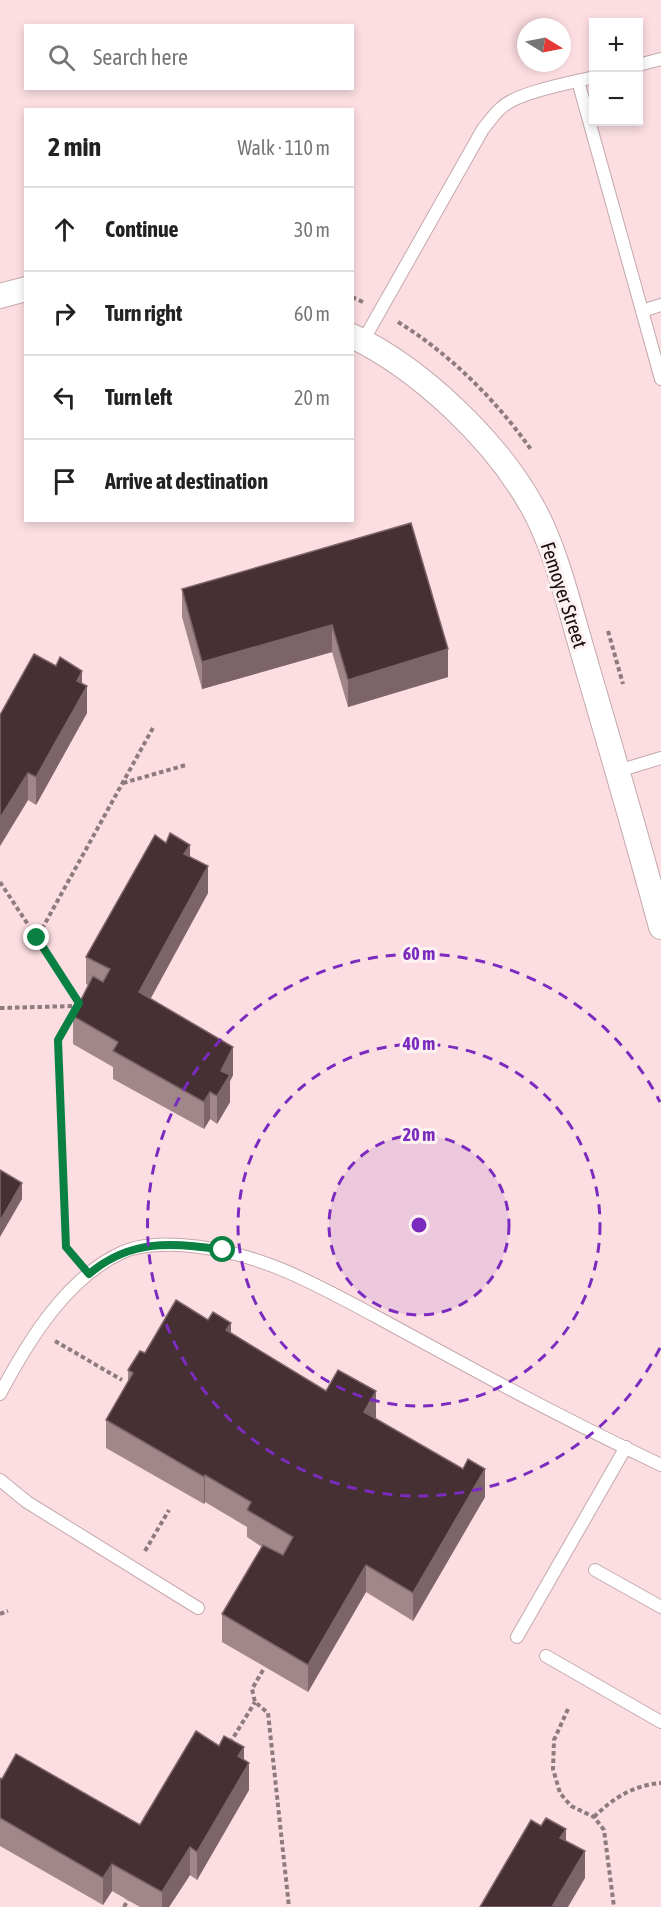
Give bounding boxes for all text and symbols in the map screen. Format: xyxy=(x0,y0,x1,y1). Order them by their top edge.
north arrow xyxy=(517,18,571,72)
map controls xyxy=(589,18,643,126)
button: + xyxy=(589,18,643,72)
search box xyxy=(24,24,354,90)
icon: search xyxy=(45,41,78,74)
text: Search here xyxy=(93,44,188,70)
button: − xyxy=(589,72,643,126)
text: 2 min xyxy=(48,132,101,162)
text: Walk · 110 m xyxy=(238,136,330,159)
icon: ahead xyxy=(48,213,81,246)
text: Continue xyxy=(105,216,179,242)
text: 30 m xyxy=(294,218,330,241)
icon: right xyxy=(48,297,81,330)
text: Turn right xyxy=(105,300,182,326)
text: 60 m xyxy=(294,302,330,325)
icon: left xyxy=(48,381,81,414)
text: Turn left xyxy=(105,384,172,410)
text: 20 m xyxy=(294,386,330,409)
icon: arrive xyxy=(48,465,81,498)
text: Arrive at destination xyxy=(105,468,268,494)
street label: Femoyer Street xyxy=(537,539,592,651)
route end xyxy=(23,924,49,950)
text: 60 m xyxy=(403,943,435,964)
text: 40 m xyxy=(402,1033,435,1054)
text: 20 m xyxy=(403,1124,435,1145)
centre of rings xyxy=(409,1215,429,1235)
route start xyxy=(209,1236,235,1262)

